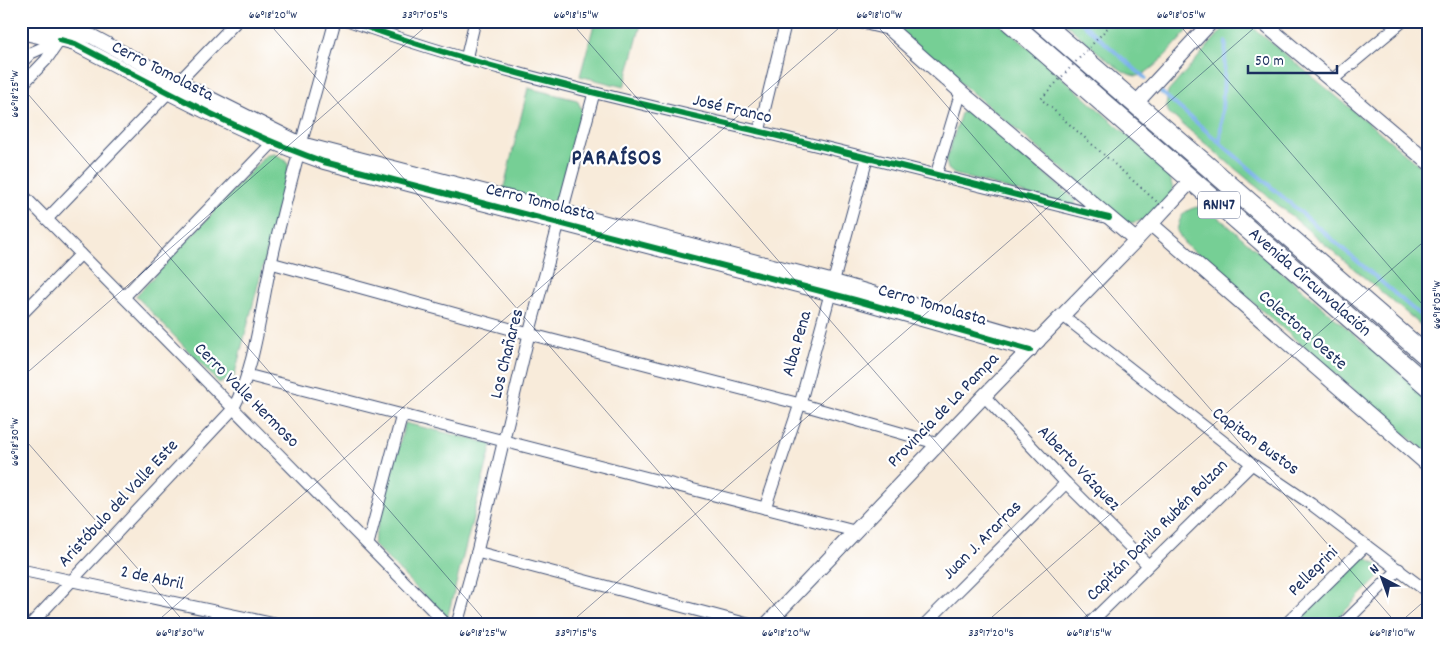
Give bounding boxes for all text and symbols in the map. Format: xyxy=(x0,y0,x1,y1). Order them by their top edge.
text: 66°18'20"W xyxy=(249,7,297,24)
text: 33°17'05"S xyxy=(402,7,448,24)
text: 66°18'15"W xyxy=(554,7,598,24)
text: 66°18'10"W xyxy=(856,7,902,24)
text: 66°18'05"W xyxy=(1157,7,1205,24)
street label: Cerro Tomolasta xyxy=(107,36,218,109)
scale bar xyxy=(1248,42,1336,74)
text: 50 m xyxy=(1255,51,1284,73)
text: 66°18'25"W xyxy=(7,70,24,118)
street label: José Franco xyxy=(690,89,774,131)
district label: PARAÍSOS xyxy=(572,144,662,175)
street label: Cerro Tomolasta xyxy=(483,177,598,229)
road number: RN147 xyxy=(1198,192,1240,218)
street label: Avenida Circunvalación xyxy=(1242,223,1376,343)
street label: Cerro Tomolasta xyxy=(875,279,990,334)
text: 66°18'05"W xyxy=(1429,281,1446,329)
street label: Colectora Oeste xyxy=(1252,285,1352,377)
street label: Los Chañares xyxy=(485,307,531,401)
street label: Alba Pena xyxy=(777,308,819,380)
street label: Cerro Valle Hermoso xyxy=(188,338,304,454)
street label: Provincia de La Pampa xyxy=(882,348,1006,474)
street label: Capitan Bustos xyxy=(1206,402,1304,482)
text: 66°18'30"W xyxy=(7,418,24,466)
street label: Alberto Vázquez xyxy=(1031,421,1125,517)
street label: Aristóbulo del Valle Este xyxy=(53,434,185,574)
street label: Capitán Danilo Rubén Bolzan xyxy=(1081,454,1235,608)
street label: Juan J. Ararras xyxy=(938,496,1028,586)
street label: Pellegrini xyxy=(1283,541,1345,603)
north arrow xyxy=(1358,552,1408,602)
street label: 2 de Abril xyxy=(118,560,187,598)
text: N xyxy=(1366,560,1384,580)
text: 66°18'30"W xyxy=(156,625,204,642)
text: 66°18'25"W xyxy=(459,625,507,642)
text: 33°17'15"S xyxy=(555,625,597,642)
text: 66°18'20"W xyxy=(762,625,810,642)
text: 33°17'20"S xyxy=(968,625,1014,642)
text: 66°18'15"W xyxy=(1067,625,1111,642)
text: 66°18'10"W xyxy=(1369,625,1415,642)

